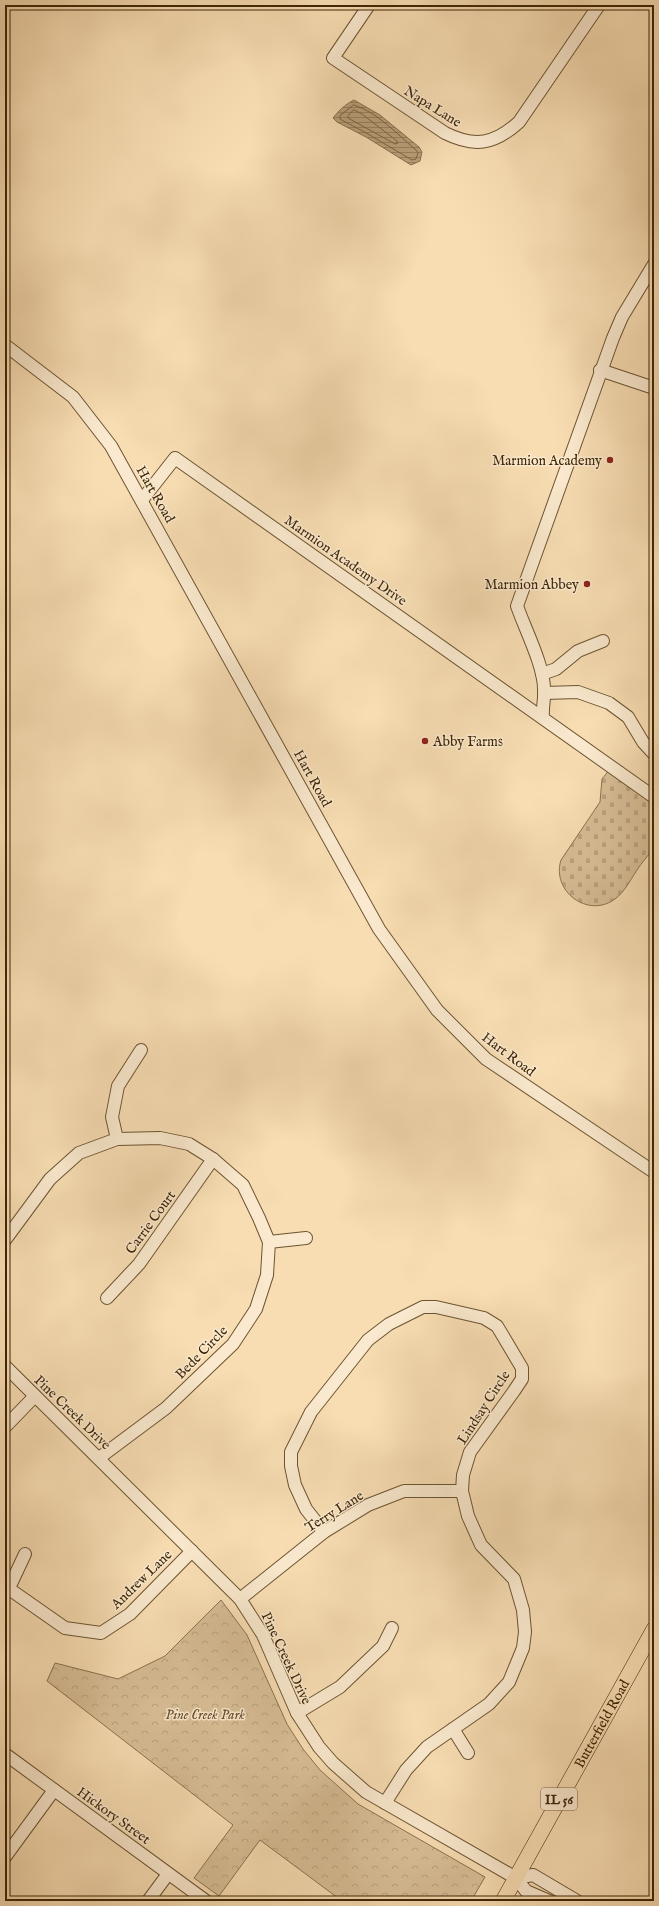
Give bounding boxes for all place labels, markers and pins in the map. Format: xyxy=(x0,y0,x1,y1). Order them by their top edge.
place label: Marmion Academy xyxy=(492,452,602,470)
marker: Marmion Academy xyxy=(605,455,615,465)
place label: Marmion Abbey xyxy=(484,576,579,594)
marker: Marmion Abbey xyxy=(582,579,592,589)
place label: Abby Farms xyxy=(432,733,503,751)
marker: Abby Farms xyxy=(420,736,430,746)

